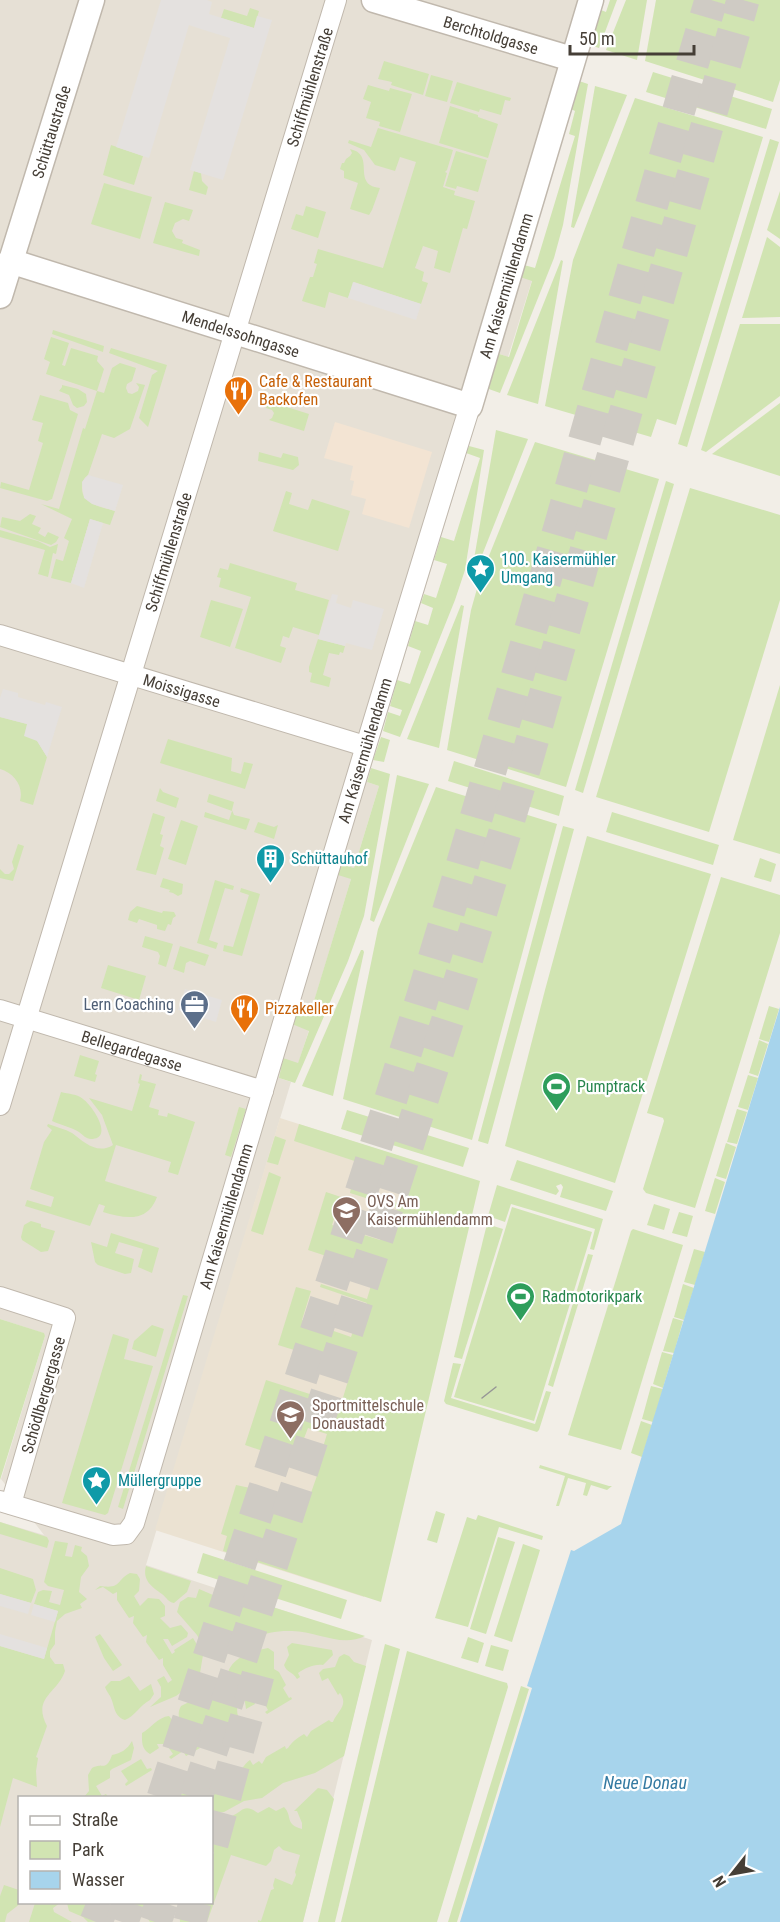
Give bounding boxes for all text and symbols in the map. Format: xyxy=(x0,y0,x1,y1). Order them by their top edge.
street label: Berchtoldgasse xyxy=(441,12,540,58)
scale bar xyxy=(570,18,694,56)
street label: Schiffmühlenstraße xyxy=(283,25,337,149)
text: 50 m xyxy=(579,28,614,49)
street label: Schüttaustraße xyxy=(28,83,75,181)
street label: Am Kaisermühlendamm xyxy=(476,211,537,361)
street label: Mendelssohngasse xyxy=(180,307,302,362)
place label: Cafe & Restaurant Backofen xyxy=(259,372,373,409)
restaurant icon: Cafe & Restaurant Backofen xyxy=(222,374,254,416)
street label: Schiffmühlenstraße xyxy=(142,490,196,614)
place label: 100. Kaisermühler Umgang xyxy=(501,550,616,587)
place icon: 100. Kaisermühler Umgang xyxy=(464,552,496,594)
street label: Moissigasse xyxy=(141,670,223,711)
street label: Am Kaisermühlendamm xyxy=(334,675,396,825)
building icon: Schüttauhof xyxy=(254,842,286,884)
place label: Schüttauhof xyxy=(291,849,368,868)
office icon: Lern Coaching xyxy=(179,988,211,1030)
restaurant icon: Pizzakeller xyxy=(228,992,260,1034)
place label: Lern Coaching xyxy=(83,995,174,1014)
place label: Pizzakeller xyxy=(265,999,334,1018)
street label: Bellegardegasse xyxy=(79,1027,184,1076)
sports icon: Pumptrack xyxy=(540,1070,572,1112)
place label: Pumptrack xyxy=(577,1077,646,1096)
street label: Am Kaisermühlendamm xyxy=(196,1141,257,1291)
place label: OVS Am Kaisermühlendamm xyxy=(367,1192,493,1229)
school or university icon: OVS Am Kaisermühlendamm xyxy=(330,1194,362,1236)
sports icon: Radmotorikpark xyxy=(505,1280,537,1322)
place label: Radmotorikpark xyxy=(542,1287,643,1306)
street label: Schödlbergergasse xyxy=(18,1334,69,1456)
place label: Sportmittelschule Donaustadt xyxy=(312,1396,424,1433)
school or university icon: Sportmittelschule Donaustadt xyxy=(275,1398,307,1440)
place icon: Müllergruppe xyxy=(81,1464,113,1506)
place label: Müllergruppe xyxy=(118,1471,201,1490)
water label: Neue Donau xyxy=(603,1772,687,1793)
legend xyxy=(18,1796,213,1904)
text: Straße xyxy=(72,1809,118,1830)
text: Park xyxy=(72,1839,104,1860)
north arrow xyxy=(702,1844,762,1904)
text: Wasser xyxy=(72,1869,125,1890)
text: N xyxy=(709,1872,730,1891)

